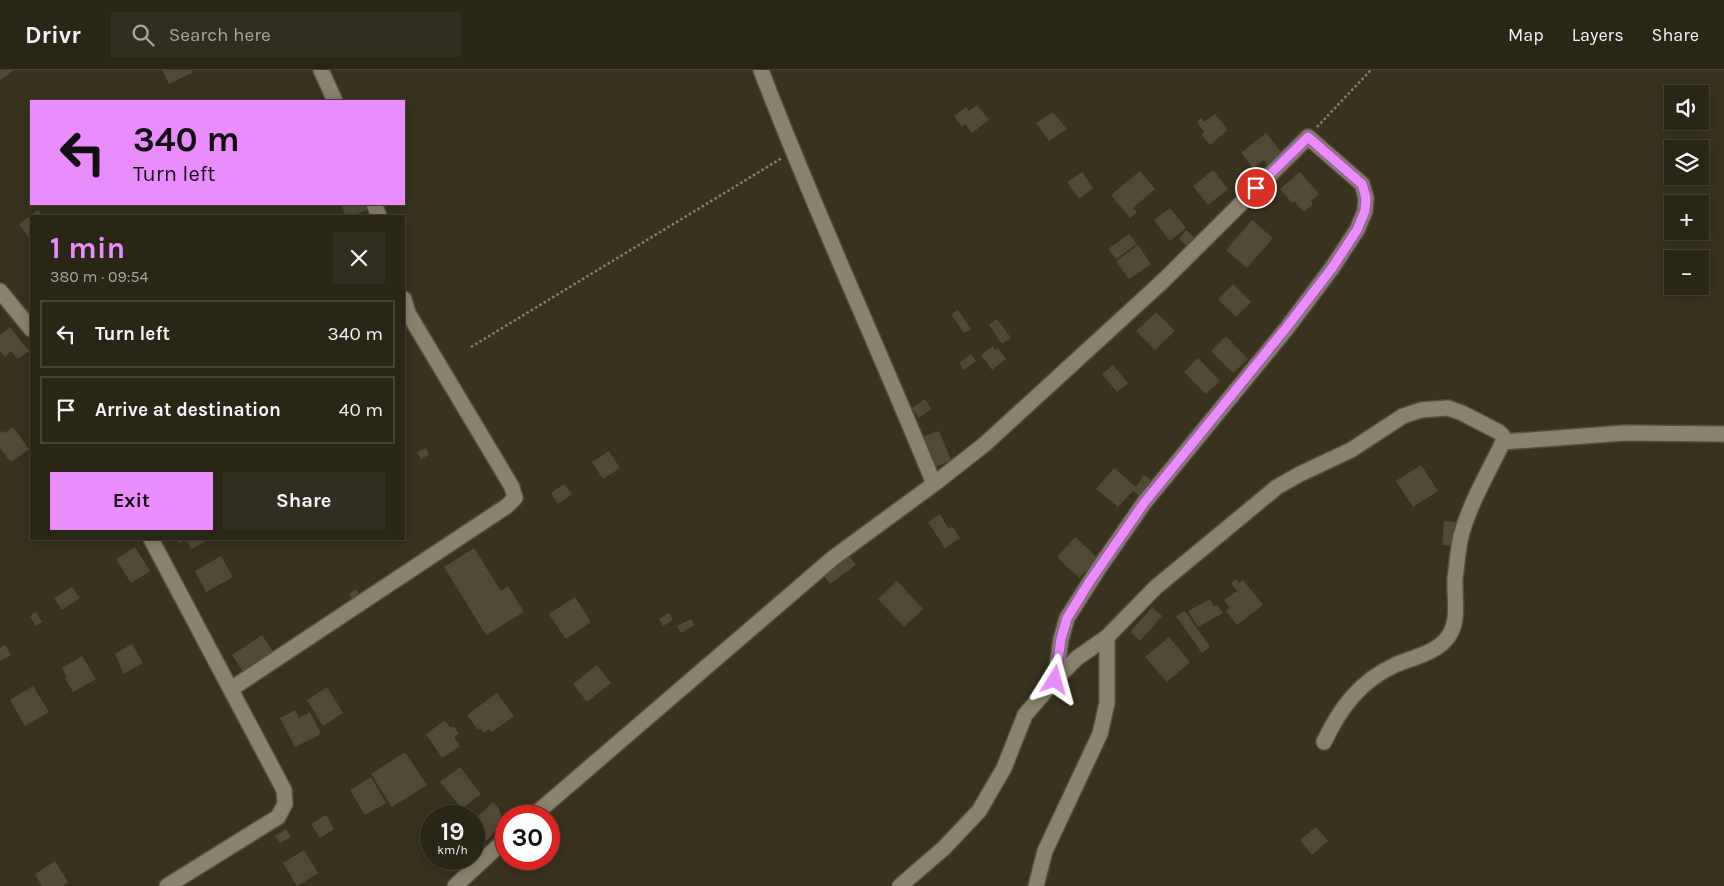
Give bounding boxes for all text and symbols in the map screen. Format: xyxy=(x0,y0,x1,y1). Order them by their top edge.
search box xyxy=(111,12,461,57)
text: Drivr xyxy=(25,21,81,49)
icon: search xyxy=(129,21,157,49)
text: Search here xyxy=(169,24,271,46)
text: Map xyxy=(1508,24,1544,46)
text: Layers xyxy=(1572,24,1624,46)
text: Share xyxy=(1652,24,1699,46)
map controls xyxy=(1664,85,1709,295)
button: sound xyxy=(1664,85,1709,130)
text: 340 m xyxy=(133,119,240,160)
icon: left xyxy=(50,120,115,185)
button: layers xyxy=(1664,140,1709,185)
text: Turn left xyxy=(133,161,216,187)
pin xyxy=(1235,167,1277,209)
icon: arrive xyxy=(1242,174,1270,202)
button: + xyxy=(1664,195,1709,240)
text: 1 min xyxy=(50,230,125,266)
button: close xyxy=(333,232,385,284)
button: − xyxy=(1664,250,1709,295)
text: 380 m · 09:54 xyxy=(50,267,148,286)
icon: left xyxy=(52,320,80,348)
text: Turn left xyxy=(95,323,170,345)
text: 340 m xyxy=(328,323,383,345)
icon: arrive xyxy=(52,396,80,424)
text: Arrive at destination xyxy=(95,399,281,421)
text: 40 m xyxy=(339,399,383,421)
button: Exit xyxy=(50,472,213,530)
button: Share xyxy=(223,472,385,530)
position arrow xyxy=(1028,653,1080,705)
speed limit sign: 30 xyxy=(495,805,560,870)
text: 19 xyxy=(440,817,465,846)
text: km/h xyxy=(437,843,468,857)

